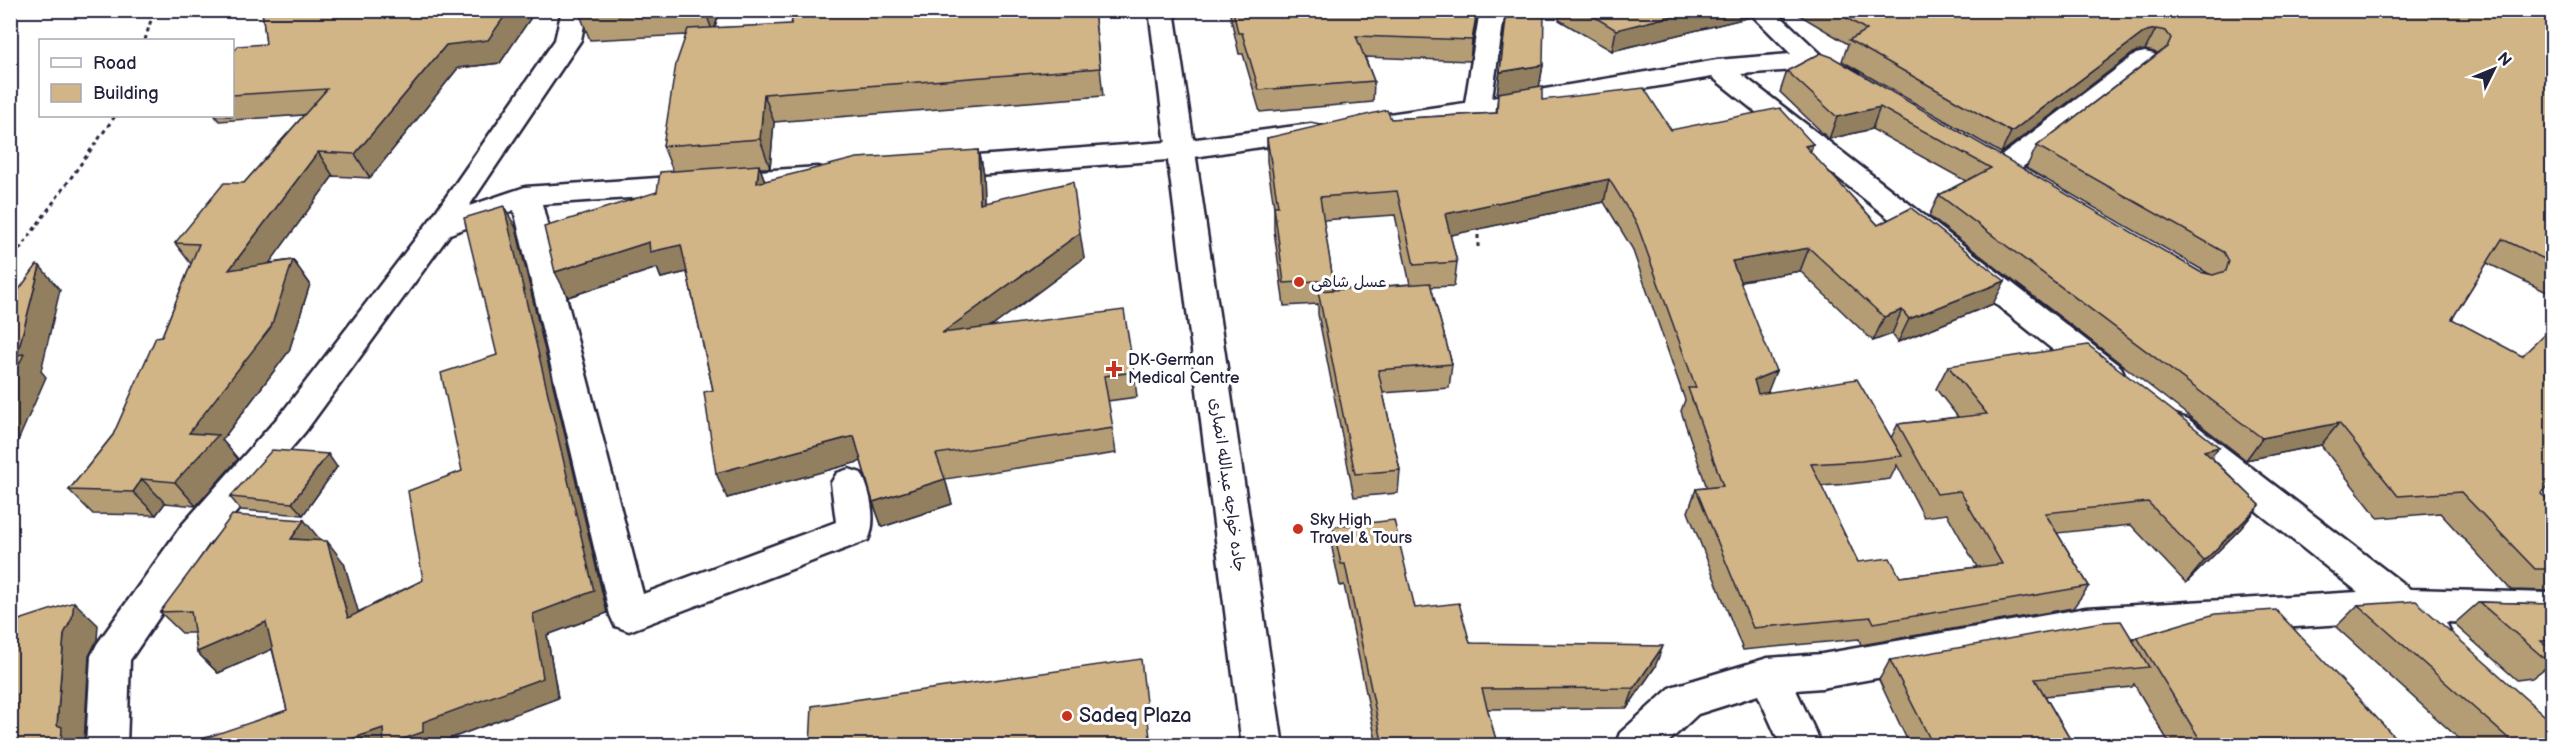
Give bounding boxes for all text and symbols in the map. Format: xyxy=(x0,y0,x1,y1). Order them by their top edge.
legend xyxy=(39,39,234,117)
north arrow xyxy=(2464,39,2524,99)
text: N xyxy=(2493,49,2515,71)
text: Road xyxy=(93,53,137,74)
text: Building xyxy=(93,83,159,104)
place label: عسل شاهی xyxy=(1311,273,1387,292)
marker: عسل شاهی xyxy=(1292,275,1306,289)
place label: DK-German Medical Centre xyxy=(1128,351,1240,388)
marker: DK-German Medical Centre xyxy=(1105,360,1123,378)
street label: جاده خواجه عبدالله انصاری xyxy=(1205,397,1249,573)
place label: Sky High Travel & Tours xyxy=(1310,511,1412,548)
marker: Sky High Travel & Tours xyxy=(1291,522,1305,536)
place label: Sadeq Plaza xyxy=(1079,704,1192,728)
marker: Sadeq Plaza xyxy=(1060,709,1074,723)

